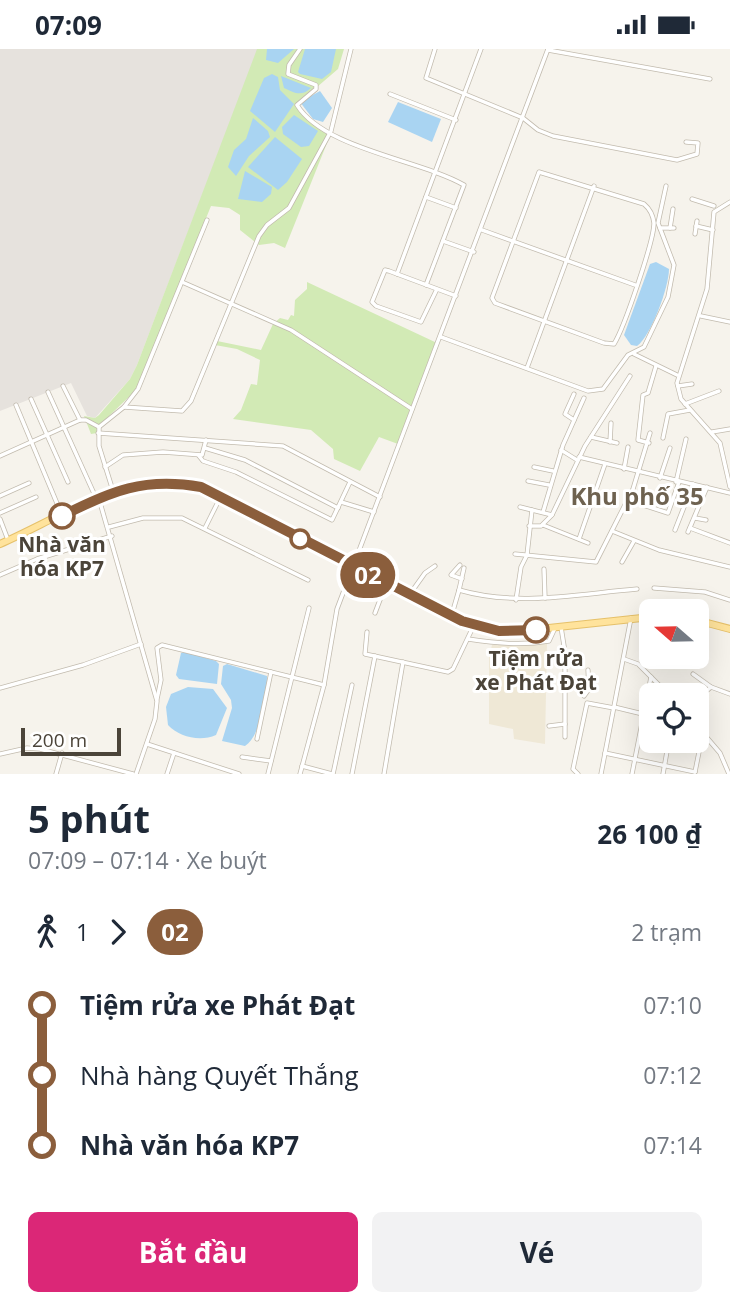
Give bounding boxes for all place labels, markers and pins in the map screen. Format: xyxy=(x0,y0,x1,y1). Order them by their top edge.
marker: Nhà văn hóa KP7 xyxy=(49,503,75,529)
unlabelled marker xyxy=(290,529,310,549)
place label: Nhà văn hóa KP7 xyxy=(18,530,106,582)
marker: Tiệm rửa xe Phát Đạt xyxy=(523,617,549,643)
place label: Tiệm rửa xe Phát Đạt xyxy=(475,644,597,696)

